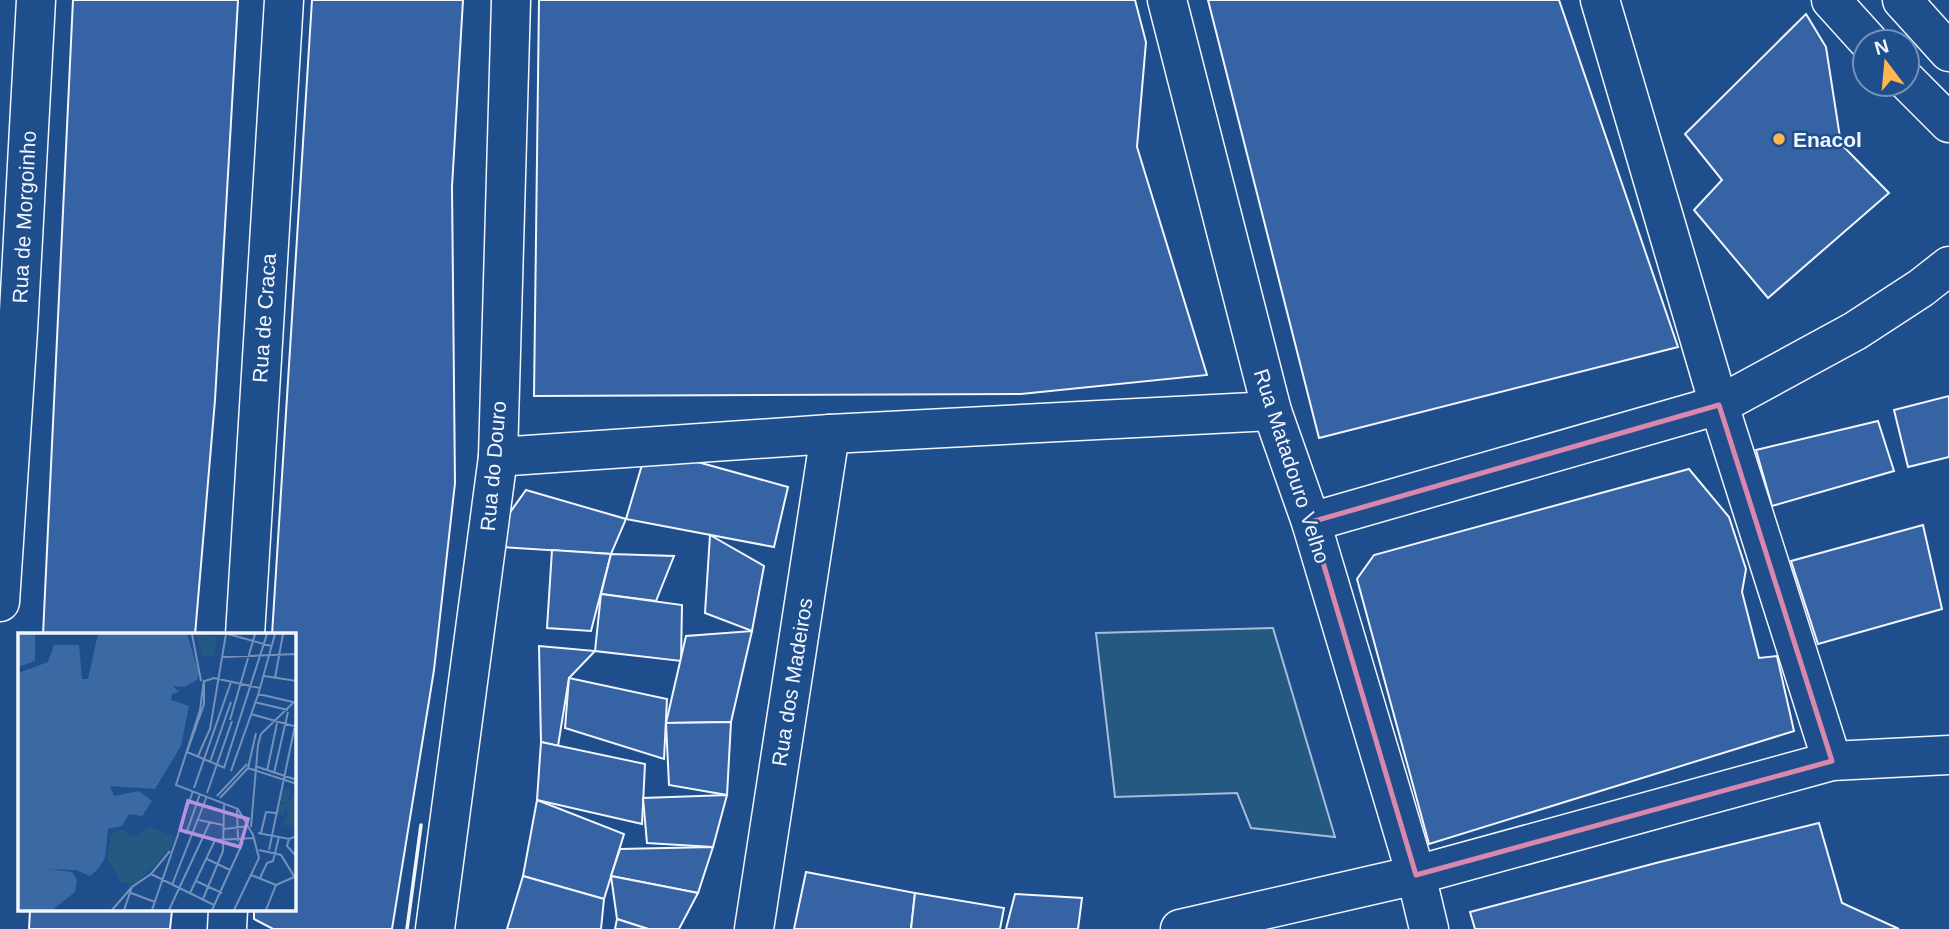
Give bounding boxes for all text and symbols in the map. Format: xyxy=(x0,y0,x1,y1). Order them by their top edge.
north arrow xyxy=(1851,28,1921,98)
text: N xyxy=(1872,35,1891,59)
place label: Enacol xyxy=(1793,128,1862,151)
street label: Rua de Morgoinho xyxy=(8,130,40,304)
marker: Enacol xyxy=(1771,131,1787,147)
street label: Rua de Craca xyxy=(248,252,280,383)
street label: Rua Matadouro Velho xyxy=(1250,366,1334,566)
street label: Rua do Douro xyxy=(476,400,510,532)
street label: Rua dos Madeiros xyxy=(767,596,817,768)
inset map xyxy=(18,633,296,912)

